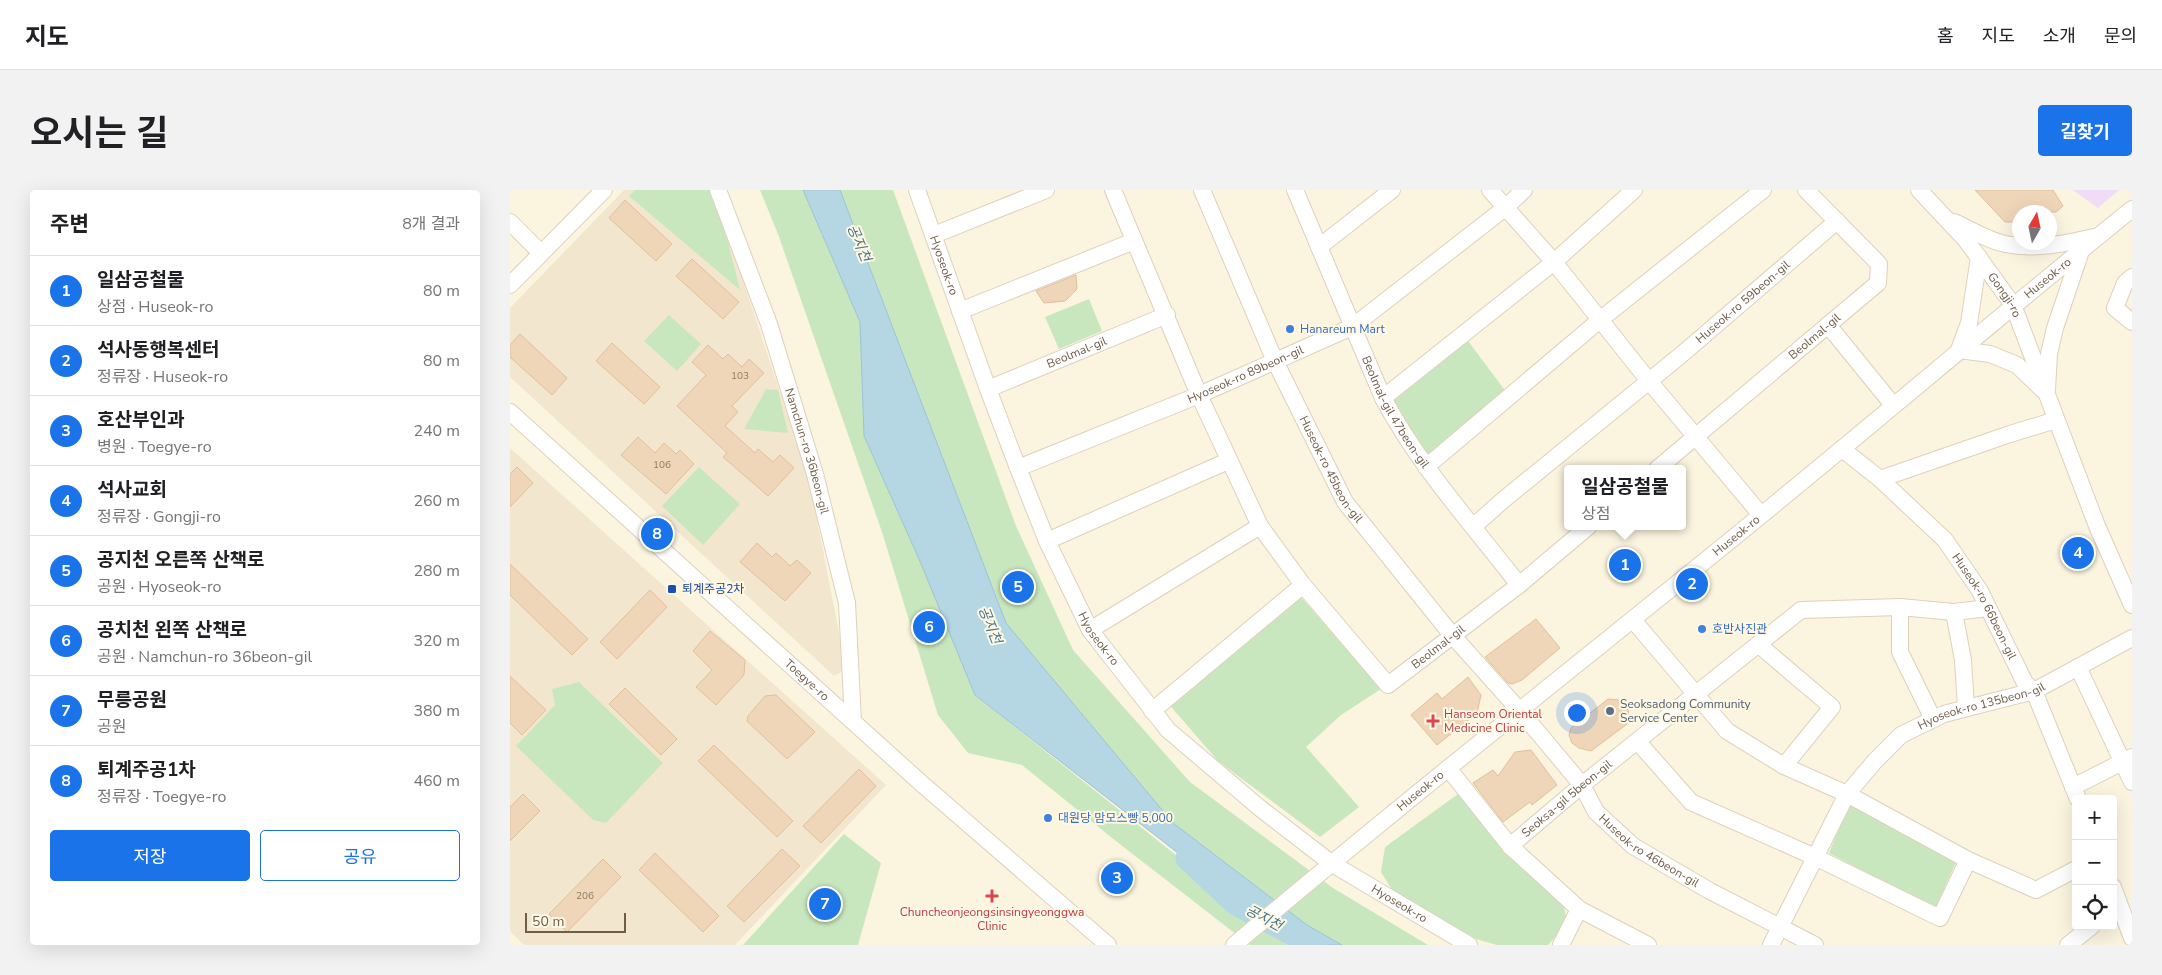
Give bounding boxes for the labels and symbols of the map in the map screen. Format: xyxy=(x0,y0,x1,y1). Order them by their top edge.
north arrow xyxy=(2012,205,2057,250)
water label: 공지천 xyxy=(843,222,876,266)
street label: Hyoseok-ro xyxy=(926,233,962,298)
street label: Huseok-ro xyxy=(2021,254,2075,302)
street label: Huseok-ro 59beon-gil xyxy=(1692,257,1794,347)
street label: Gongji-ro xyxy=(1984,269,2025,320)
street label: Beolmal-gil xyxy=(1785,309,1844,363)
place label: Hanareum Mart xyxy=(1300,321,1386,337)
marker: Hanareum Mart xyxy=(1284,323,1296,335)
street label: Beolmal-gil xyxy=(1044,333,1110,372)
street label: Hyoseok-ro 89beon-gil xyxy=(1185,341,1306,407)
street label: Beolmal-gil 47beon-gil xyxy=(1358,353,1433,472)
house number: 103 xyxy=(731,369,749,383)
street label: Namchun-ro 36beon-gil xyxy=(781,386,833,516)
street label: Huseok-ro 45beon-gil xyxy=(1296,413,1367,526)
house number: 106 xyxy=(653,458,671,472)
street label: Huseok-ro xyxy=(1709,511,1763,560)
pin: 8 xyxy=(641,515,673,553)
pin: 4 xyxy=(2062,534,2094,572)
pin: 1 xyxy=(1609,546,1641,584)
street label: Huseok-ro 66beon-gil xyxy=(1948,550,2020,663)
pin: 2 xyxy=(1676,565,1708,603)
pin: 5 xyxy=(1002,568,1034,606)
place label: 퇴계주공2차 xyxy=(682,581,744,597)
marker: 퇴계주공2차 xyxy=(666,583,678,595)
water label: 공지천 xyxy=(974,604,1006,648)
pin: 6 xyxy=(913,608,945,646)
street label: Hyoseok-ro xyxy=(1074,609,1123,669)
street label: Beolmal-gil xyxy=(1408,621,1468,672)
place label: 호반사진관 xyxy=(1712,621,1767,637)
marker: 호반사진관 xyxy=(1696,623,1708,635)
street label: Toegye-ro xyxy=(781,656,833,705)
street label: Hyoseok-ro 135beon-gil xyxy=(1915,678,2048,734)
place label: Seoksadong Community Service Center xyxy=(1620,696,1752,726)
your location xyxy=(1564,700,1590,726)
marker: Seoksadong Community Service Center xyxy=(1604,705,1616,717)
place label: Hanseom Oriental Medicine Clinic xyxy=(1444,706,1543,736)
marker: Hanseom Oriental Medicine Clinic xyxy=(1426,714,1440,728)
street label: Seoksa-gil 5beon-gil xyxy=(1518,756,1616,841)
street label: Huseok-ro xyxy=(1393,766,1448,815)
place label: 대원당 맘모스빵 5,000 xyxy=(1058,810,1173,826)
street label: Huseok-ro 46beon-gil xyxy=(1595,810,1703,891)
marker: 대원당 맘모스빵 5,000 xyxy=(1042,812,1054,824)
pin: 3 xyxy=(1101,859,1133,897)
street label: Hyoseok-ro xyxy=(1368,881,1431,927)
pin: 7 xyxy=(809,885,841,923)
house number: 206 xyxy=(576,889,594,903)
marker: Chuncheonjeongsinsingyeonggwa Clinic xyxy=(985,889,999,903)
water label: 공지천 xyxy=(1242,901,1287,936)
place label: Chuncheonjeongsinsingyeonggwa Clinic xyxy=(900,904,1084,934)
scale bar xyxy=(525,910,626,933)

